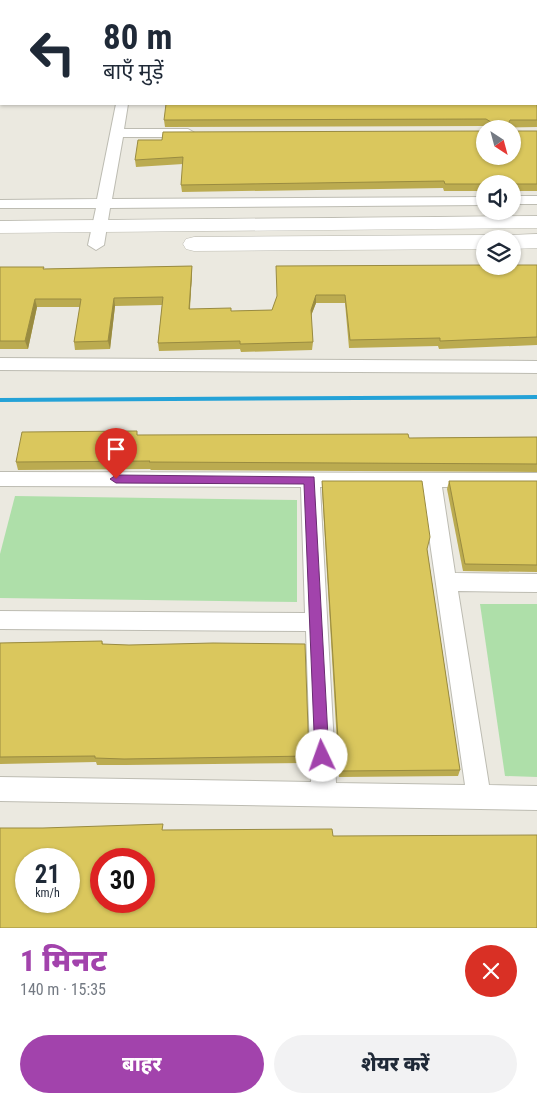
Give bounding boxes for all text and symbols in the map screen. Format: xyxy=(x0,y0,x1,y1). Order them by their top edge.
text: 80 m xyxy=(103,17,172,58)
icon: left xyxy=(20,20,85,85)
text: बाएँ मुड़ें xyxy=(103,59,163,84)
north arrow xyxy=(476,120,521,165)
map controls xyxy=(476,120,521,275)
button: sound xyxy=(476,175,521,220)
button: layers xyxy=(476,230,521,275)
pin xyxy=(95,428,137,479)
icon: arrive xyxy=(102,435,130,463)
position arrow xyxy=(295,729,347,781)
speed limit sign: 30 xyxy=(90,848,155,913)
text: 21 xyxy=(35,860,60,889)
text: km/h xyxy=(35,886,60,900)
text: 1 मिनट xyxy=(20,943,107,978)
button: close xyxy=(465,945,517,997)
text: 140 m · 15:35 xyxy=(20,980,106,999)
button: बाहर xyxy=(20,1035,264,1093)
button: शेयर करें xyxy=(274,1035,517,1093)

